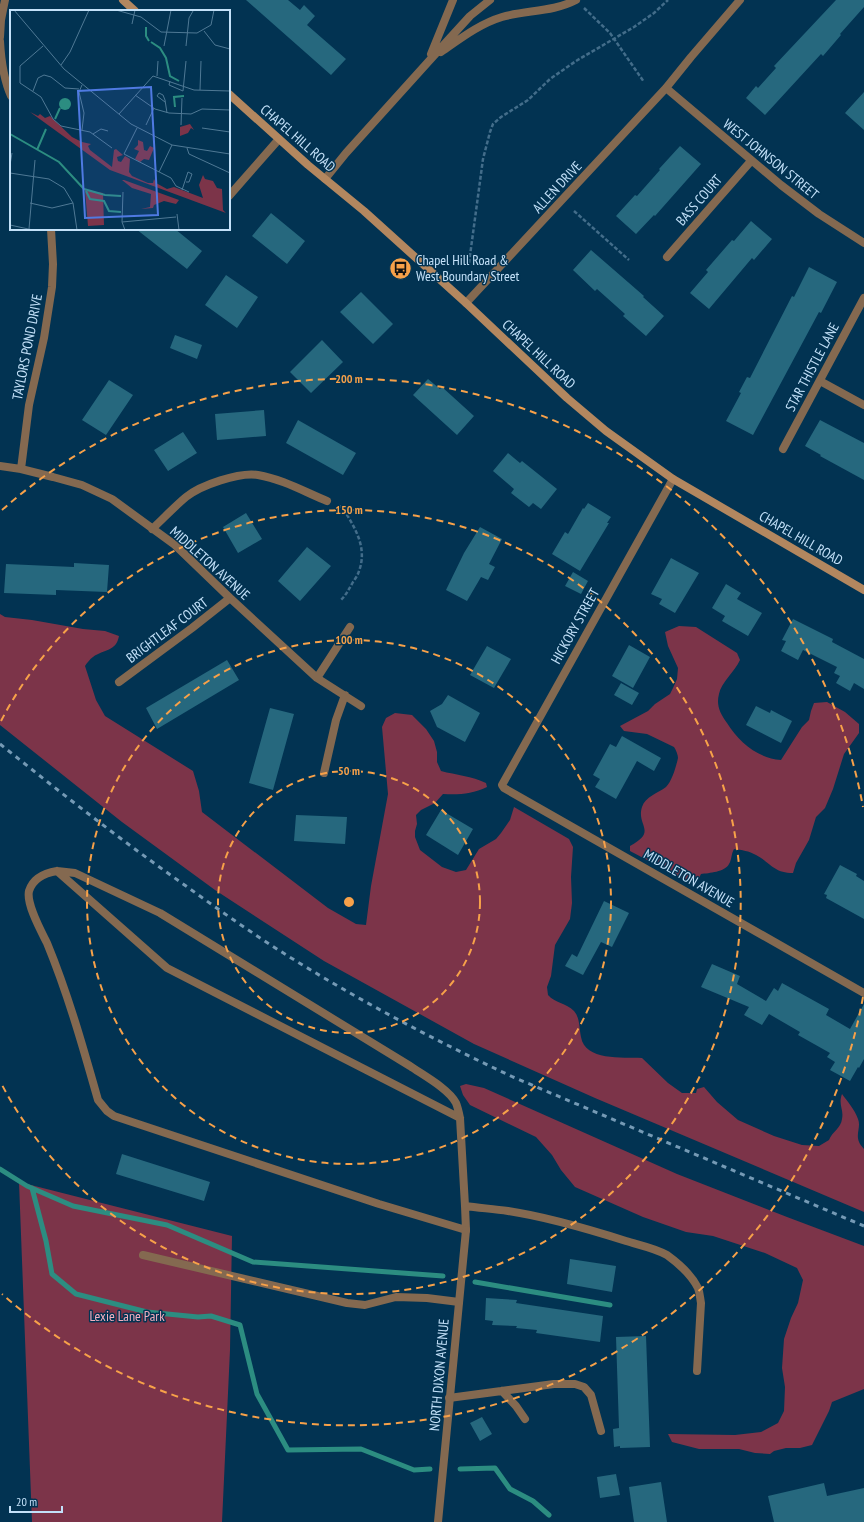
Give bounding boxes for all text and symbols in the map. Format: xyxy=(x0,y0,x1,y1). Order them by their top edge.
inset map xyxy=(10,10,230,230)
street label: CHAPEL HILL ROAD xyxy=(257,100,339,176)
street label: WEST JOHNSON STREET xyxy=(720,115,823,203)
street label: ALLEN DRIVE xyxy=(528,157,586,217)
street label: BASS COURT xyxy=(672,170,726,229)
place label: Chapel Hill Road & West Boundary Street xyxy=(416,251,520,285)
bus stop icon: Chapel Hill Road & West Boundary Street xyxy=(387,255,413,281)
street label: TAYLORS POND DRIVE xyxy=(8,292,46,402)
street label: CHAPEL HILL ROAD xyxy=(499,315,579,393)
street label: STAR THISTLE LANE xyxy=(781,320,843,414)
text: 200 m xyxy=(335,371,363,386)
text: 150 m xyxy=(335,502,363,517)
street label: CHAPEL HILL ROAD xyxy=(756,507,846,569)
street label: MIDDLETON AVENUE xyxy=(166,522,254,604)
street label: HICKORY STREET xyxy=(547,584,604,667)
street label: BRIGHTLEAF COURT xyxy=(123,593,212,667)
text: 100 m xyxy=(335,632,363,647)
text: 50 m xyxy=(338,763,360,778)
street label: MIDDLETON AVENUE xyxy=(640,845,738,911)
centre of rings xyxy=(342,895,356,909)
park label: Lexie Lane Park xyxy=(89,1307,165,1325)
street label: NORTH DIXON AVENUE xyxy=(425,1318,453,1432)
scale bar xyxy=(10,1488,62,1514)
text: 20 m xyxy=(16,1494,37,1509)

